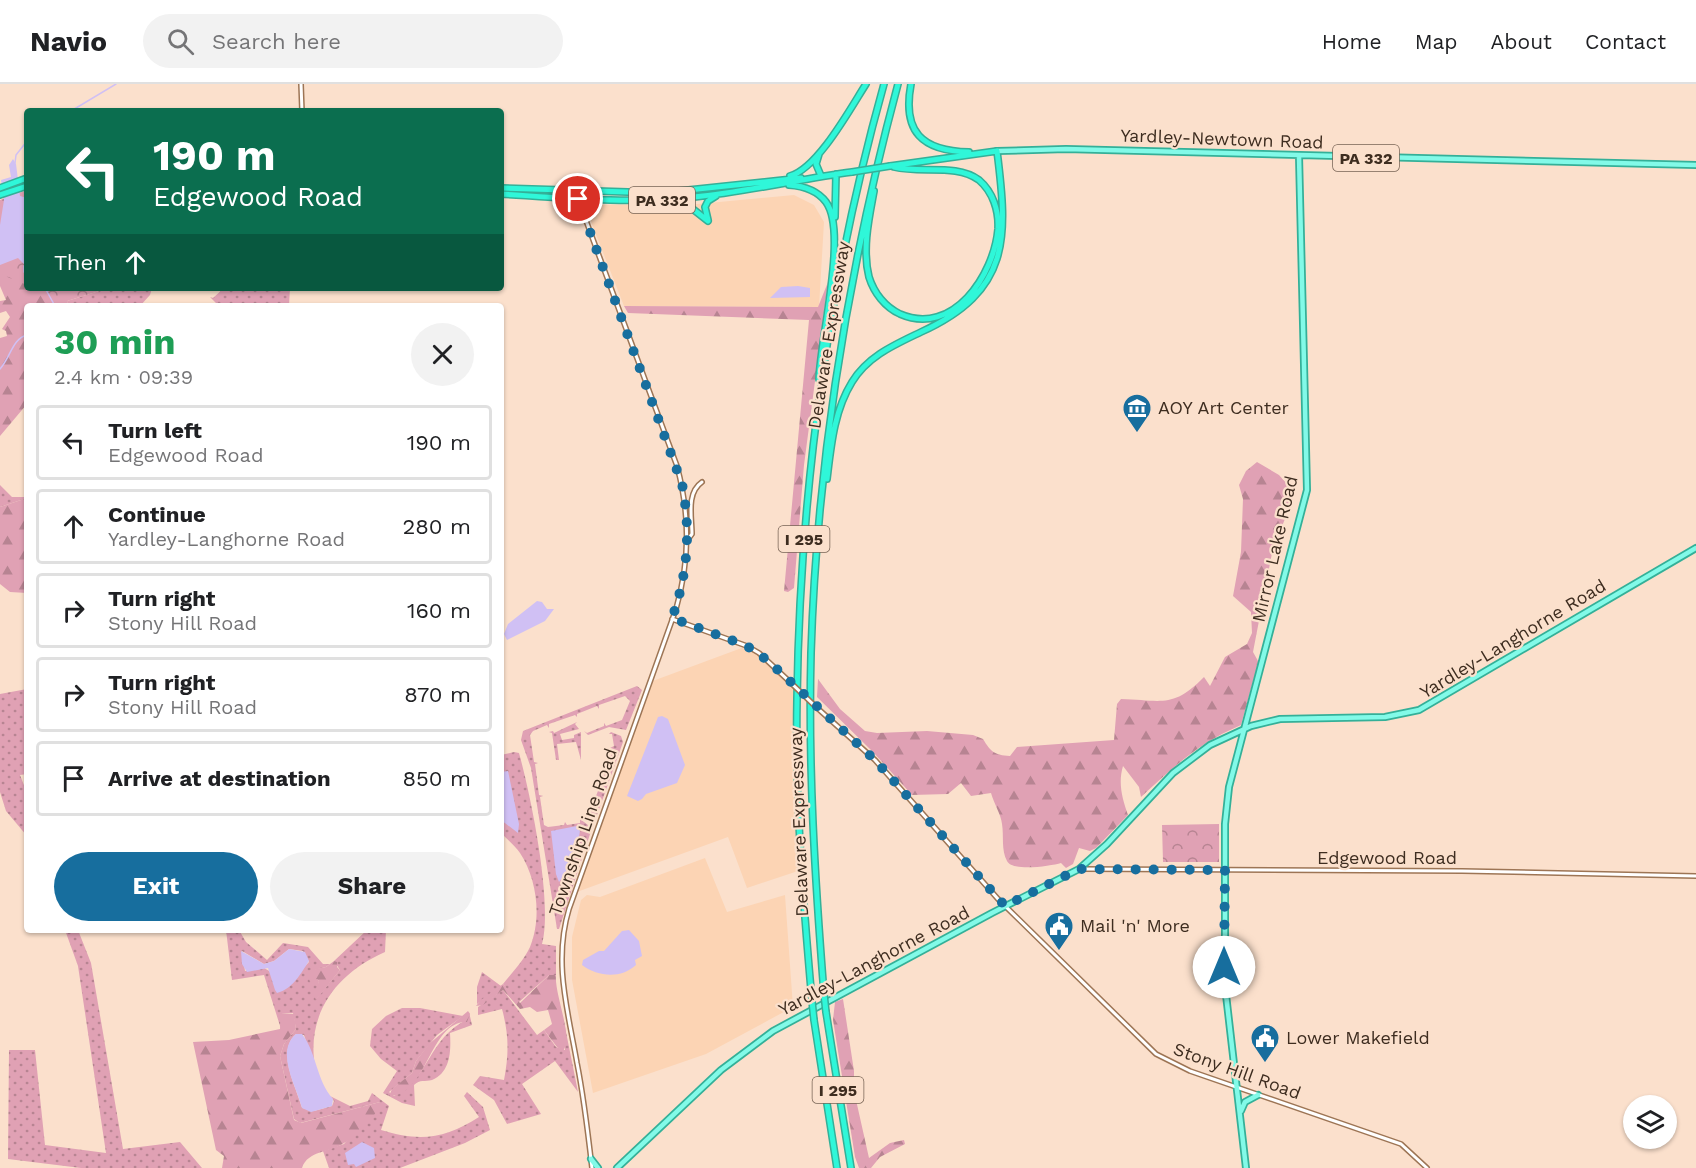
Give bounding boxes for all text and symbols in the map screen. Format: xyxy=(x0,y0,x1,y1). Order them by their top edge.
search box xyxy=(143,14,563,68)
text: Navio xyxy=(30,25,107,58)
icon: search xyxy=(164,25,197,58)
text: Search here xyxy=(212,29,341,54)
text: Home xyxy=(1322,29,1382,54)
text: Map xyxy=(1415,29,1458,54)
text: About xyxy=(1491,29,1552,54)
text: Contact xyxy=(1585,29,1666,54)
street label: Yardley-Newtown Road xyxy=(1120,124,1324,153)
text: 190 m xyxy=(153,131,276,180)
icon: left xyxy=(54,132,132,210)
road number: PA 332 xyxy=(1333,145,1399,171)
pin xyxy=(552,173,603,224)
text: Edgewood Road xyxy=(153,181,363,213)
icon: arrive xyxy=(561,182,594,215)
road number: PA 332 xyxy=(629,187,695,213)
street label: Delaware Expressway xyxy=(803,239,854,430)
icon: ahead xyxy=(119,246,152,279)
text: Then xyxy=(54,250,107,275)
text: 30 min xyxy=(54,321,176,363)
button: close xyxy=(411,323,474,386)
text: 2.4 km · 09:39 xyxy=(54,365,193,389)
museum icon: AOY Art Center xyxy=(1121,392,1153,434)
place label: AOY Art Center xyxy=(1158,397,1289,418)
text: Turn left xyxy=(108,418,202,443)
icon: left xyxy=(57,426,90,459)
text: 190 m xyxy=(407,430,471,455)
text: Edgewood Road xyxy=(108,443,263,467)
street label: Mirror Lake Road xyxy=(1247,474,1302,624)
text: Continue xyxy=(108,502,206,527)
icon: ahead xyxy=(57,510,90,543)
text: 280 m xyxy=(402,514,471,539)
road number: I 295 xyxy=(778,526,830,552)
text: Yardley-Langhorne Road xyxy=(108,527,345,551)
street label: Yardley-Langhorne Road xyxy=(1416,575,1610,703)
text: Turn right xyxy=(108,586,215,611)
icon: right xyxy=(57,594,90,627)
text: 160 m xyxy=(407,598,471,623)
text: Stony Hill Road xyxy=(108,611,257,635)
text: Turn right xyxy=(108,670,215,695)
icon: right xyxy=(57,678,90,711)
text: 870 m xyxy=(404,682,471,707)
text: Stony Hill Road xyxy=(108,695,257,719)
street label: Delaware Expressway xyxy=(785,726,812,917)
street label: Township Line Road xyxy=(544,745,621,918)
icon: arrive xyxy=(57,762,90,795)
text: Arrive at destination xyxy=(108,766,331,791)
text: 850 m xyxy=(402,766,471,791)
street label: Edgewood Road xyxy=(1317,847,1457,868)
button: Exit xyxy=(54,852,258,921)
button: Share xyxy=(270,852,474,921)
street label: Yardley-Langhorne Road xyxy=(775,901,973,1020)
public building icon: Mail 'n' More xyxy=(1043,910,1075,952)
place label: Mail 'n' More xyxy=(1080,915,1190,936)
position arrow xyxy=(1192,935,1256,999)
public building icon: Lower Makefield xyxy=(1249,1022,1281,1064)
place label: Lower Makefield xyxy=(1286,1027,1430,1048)
street label: Stony Hill Road xyxy=(1171,1038,1304,1103)
road number: I 295 xyxy=(812,1077,864,1103)
map controls xyxy=(1623,1095,1677,1149)
button: layers xyxy=(1623,1095,1677,1149)

